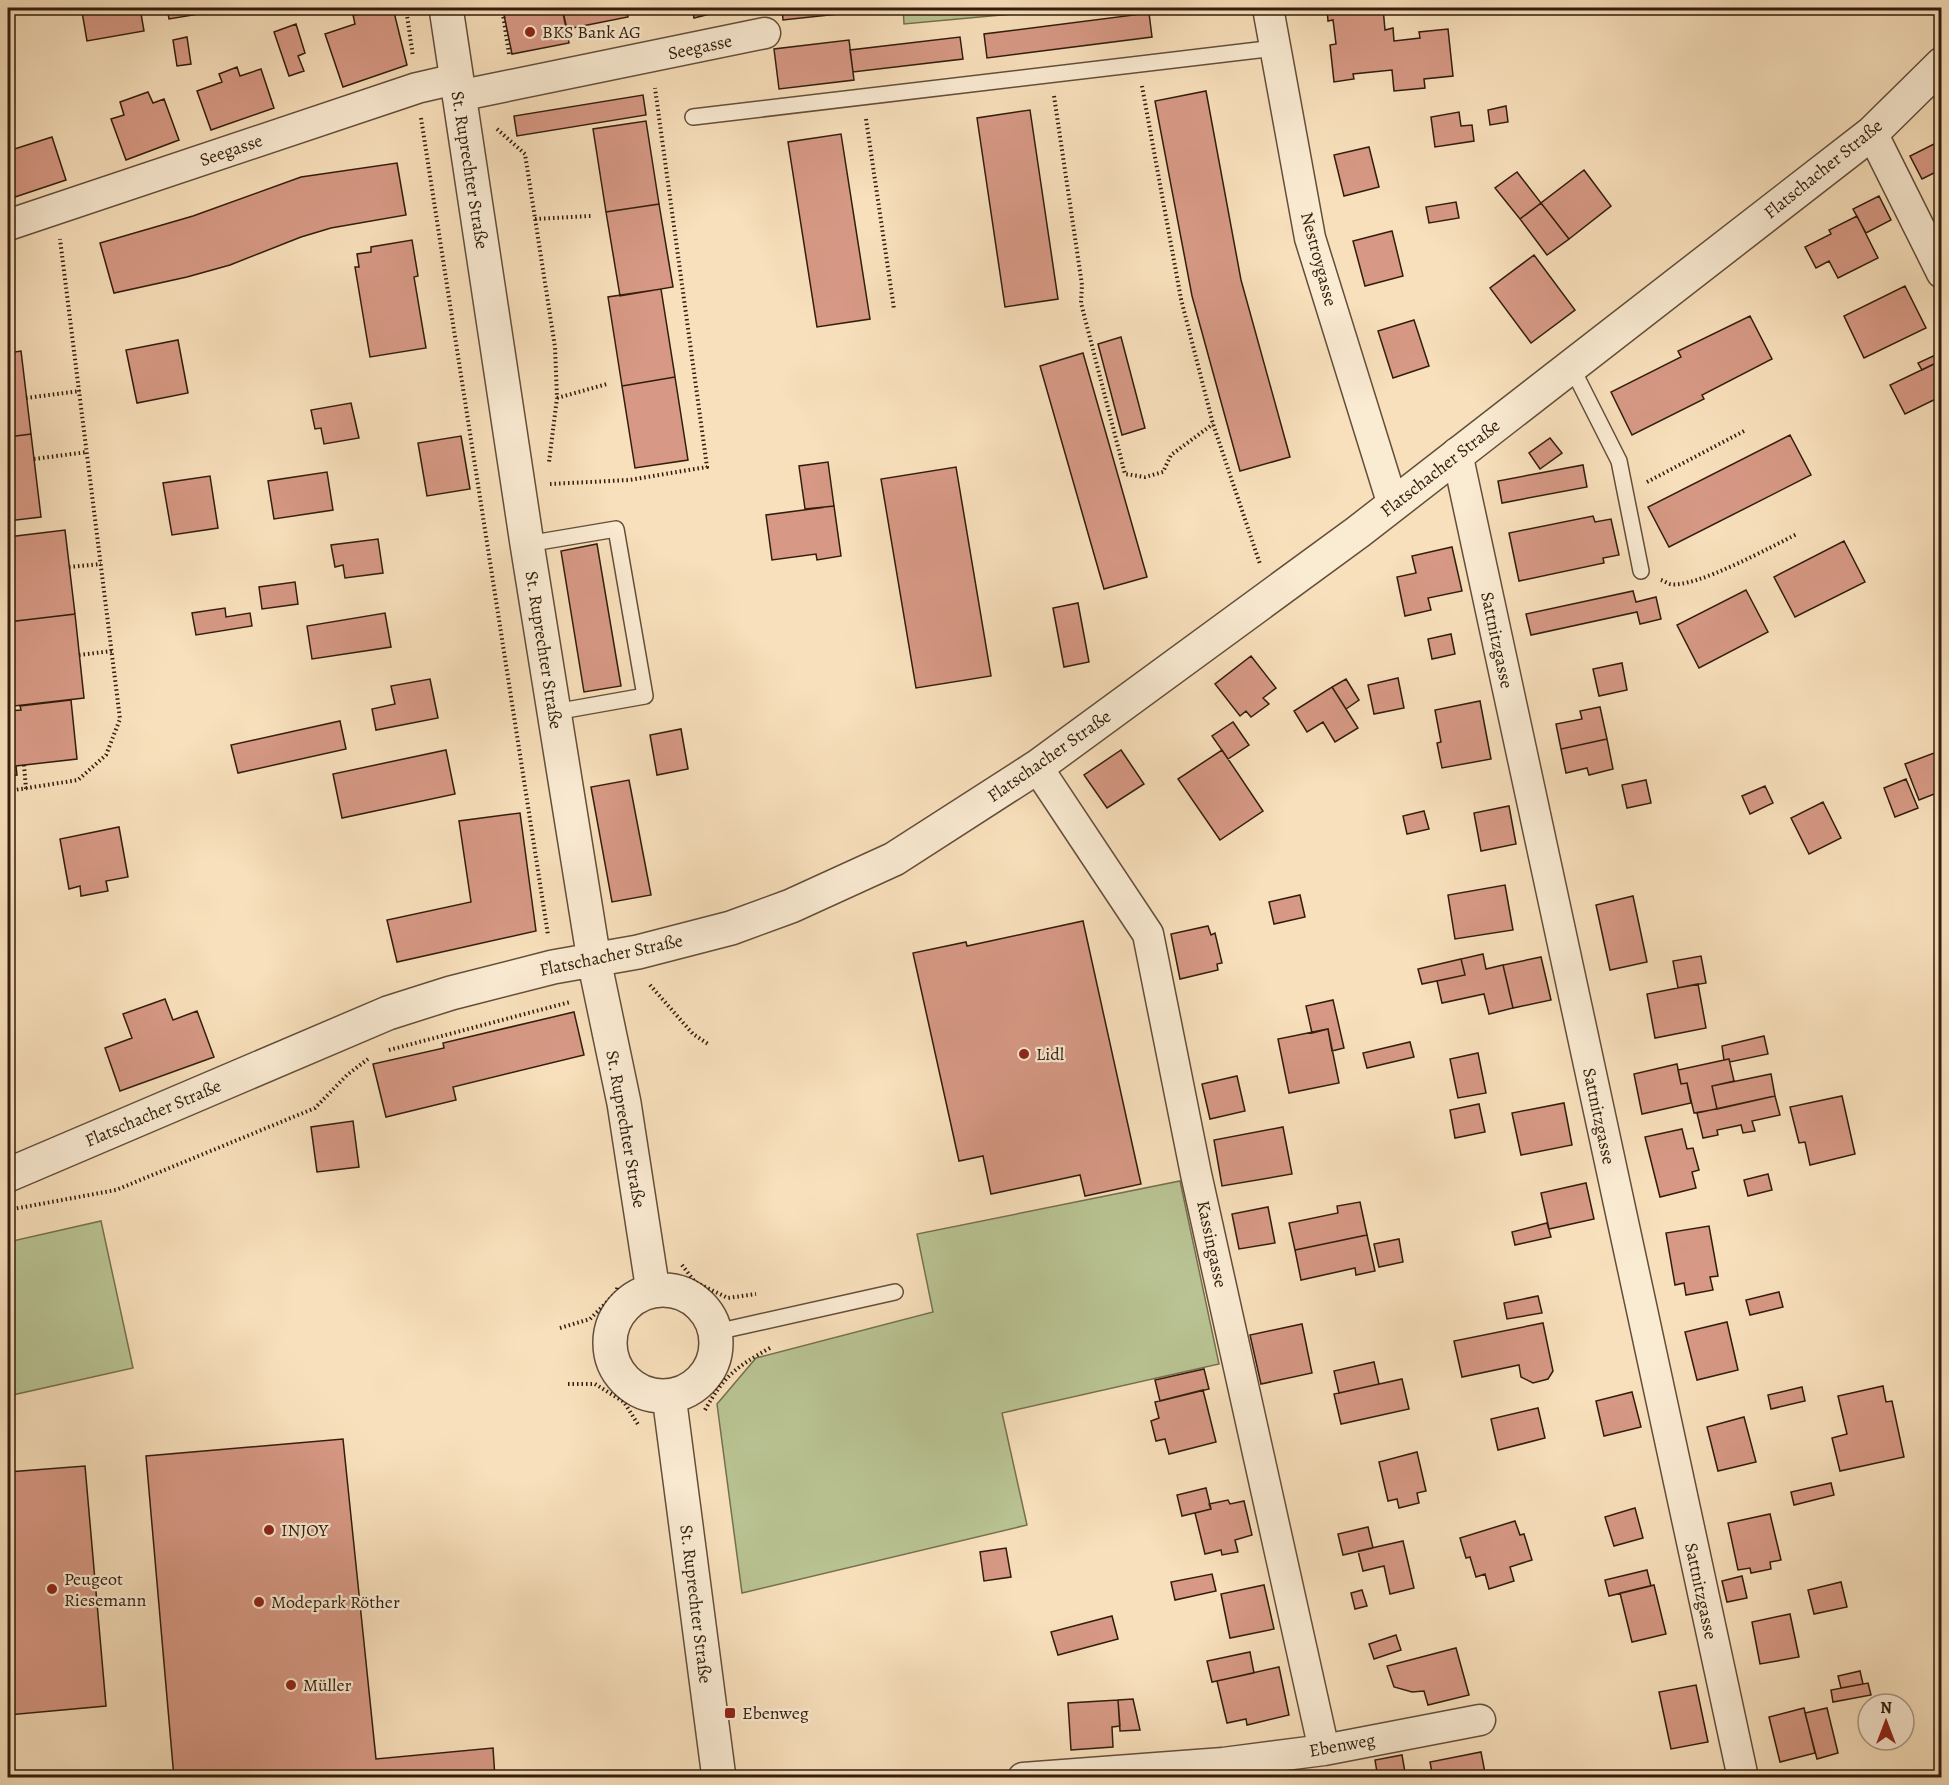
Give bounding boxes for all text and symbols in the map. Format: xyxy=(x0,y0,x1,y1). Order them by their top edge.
place label: BKS Bank AG xyxy=(542,20,641,44)
marker: BKS Bank AG xyxy=(523,25,537,39)
street label: Seegasse xyxy=(666,29,734,65)
street label: St. Ruprechter Straße xyxy=(446,89,494,251)
street label: Flatschacher Straße xyxy=(1759,114,1887,224)
street label: Seegasse xyxy=(196,128,266,172)
street label: Nestroygasse xyxy=(1295,209,1343,309)
street label: Flatschacher Straße xyxy=(1375,414,1505,522)
street label: St. Ruprechter Straße xyxy=(520,569,568,731)
street label: Sattnitzgasse xyxy=(1475,589,1519,691)
street label: Flatschacher Straße xyxy=(982,704,1116,808)
street label: Flatschacher Straße xyxy=(537,928,685,982)
place label: Lidl xyxy=(1036,1042,1065,1066)
marker: Lidl xyxy=(1017,1047,1031,1061)
street label: St. Ruprechter Straße xyxy=(600,1048,652,1210)
street label: Sattnitzgasse xyxy=(1577,1065,1621,1167)
street label: Flatschacher Straße xyxy=(81,1073,225,1153)
street label: Kassingasse xyxy=(1191,1198,1233,1290)
place label: INJOY xyxy=(281,1518,329,1542)
marker: INJOY xyxy=(262,1523,276,1537)
street label: St. Ruprechter Straße xyxy=(674,1523,718,1685)
street label: Sattnitzgasse xyxy=(1679,1540,1723,1642)
place label: Peugeot Riesemann xyxy=(64,1567,146,1612)
marker: Peugeot Riesemann xyxy=(45,1582,59,1596)
place label: Modepark Röther xyxy=(271,1590,400,1614)
marker: Modepark Röther xyxy=(252,1595,266,1609)
place label: Müller xyxy=(303,1673,351,1697)
marker: Müller xyxy=(284,1678,298,1692)
north arrow xyxy=(1856,1692,1916,1752)
text: N xyxy=(1880,1697,1892,1719)
place label: Ebenweg xyxy=(742,1701,809,1725)
marker: Ebenweg xyxy=(723,1706,737,1720)
street label: Ebenweg xyxy=(1307,1727,1377,1763)

